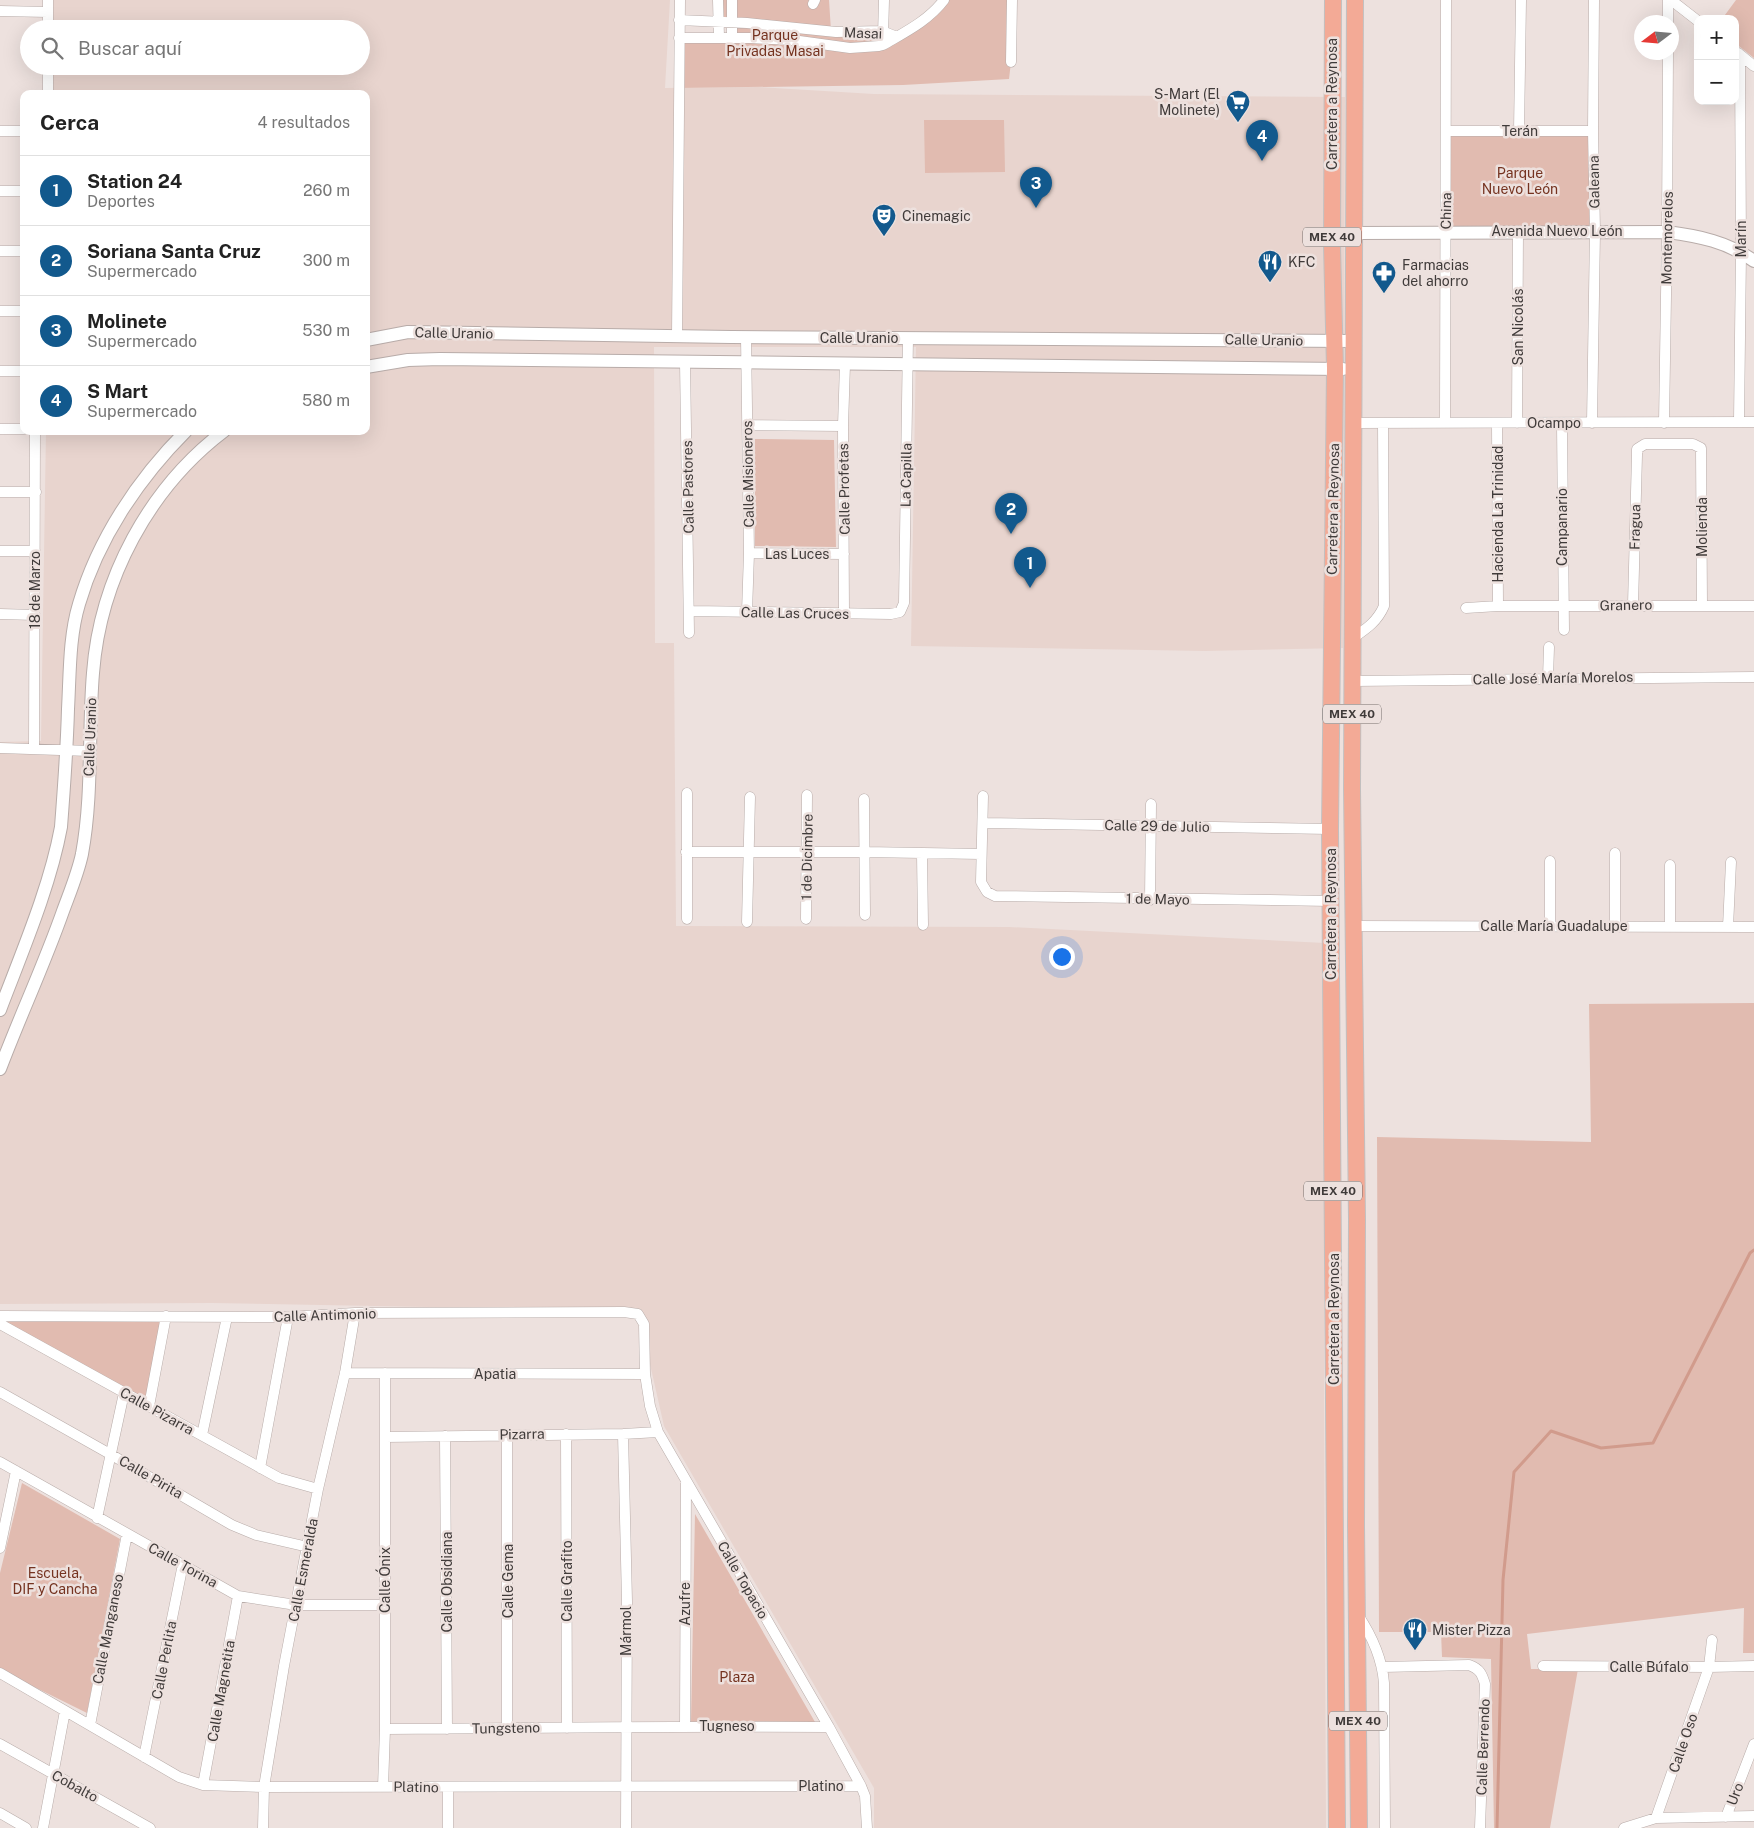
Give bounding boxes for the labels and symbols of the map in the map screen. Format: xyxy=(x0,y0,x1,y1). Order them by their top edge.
north arrow xyxy=(1634,15,1679,60)
street label: Masai xyxy=(844,24,882,42)
park label: Parque Privadas Masai xyxy=(726,27,824,59)
street label: Carretera a Reynosa xyxy=(1324,38,1340,170)
place label: S-Mart (El Molinete) xyxy=(1154,86,1220,118)
supermarket icon: S-Mart (El Molinete) xyxy=(1225,89,1251,123)
pin: 4 xyxy=(1246,120,1278,161)
street label: Terán xyxy=(1502,123,1538,139)
street label: Galeana xyxy=(1586,155,1602,209)
park label: Parque Nuevo León xyxy=(1482,165,1558,197)
pin: 3 xyxy=(1020,167,1052,208)
street label: Montemorelos xyxy=(1658,191,1676,285)
street label: China xyxy=(1438,192,1454,230)
theatre icon: Cinemagic xyxy=(871,203,897,237)
place label: Cinemagic xyxy=(902,208,971,224)
street label: Marín xyxy=(1733,220,1749,258)
street label: Avenida Nuevo León xyxy=(1491,223,1623,239)
road number: MEX 40 xyxy=(1303,228,1361,246)
restaurant icon: KFC xyxy=(1257,249,1283,283)
place label: KFC xyxy=(1288,254,1316,270)
place label: Farmacias del ahorro xyxy=(1402,257,1469,289)
pharmacy icon: Farmacias del ahorro xyxy=(1371,260,1397,294)
street label: San Nicolás xyxy=(1510,289,1526,365)
street label: Calle Uranio xyxy=(415,324,494,342)
street label: Calle Uranio xyxy=(820,330,898,346)
street label: Calle Uranio xyxy=(1225,331,1304,349)
street label: Ocampo xyxy=(1527,415,1581,431)
street label: Calle Misioneros xyxy=(739,420,757,528)
street label: Calle Pastores xyxy=(679,440,697,534)
street label: Calle Profetas xyxy=(835,443,853,535)
street label: La Capilla xyxy=(897,443,915,507)
street label: Carretera a Reynosa xyxy=(1324,443,1342,575)
street label: Hacienda La Trinidad xyxy=(1490,446,1506,582)
street label: Campanario xyxy=(1554,488,1570,566)
pin: 2 xyxy=(995,493,1027,534)
street label: Molienda xyxy=(1694,497,1710,557)
street label: Fragua xyxy=(1627,504,1643,550)
street label: Las Luces xyxy=(765,546,829,562)
pin: 1 xyxy=(1014,547,1046,588)
street label: 18 de Marzo xyxy=(27,551,43,629)
street label: Granero xyxy=(1600,597,1652,613)
street label: Calle Las Cruces xyxy=(741,604,849,622)
street label: Calle José María Morelos xyxy=(1473,669,1633,687)
street label: Calle Uranio xyxy=(81,697,99,777)
road number: MEX 40 xyxy=(1323,704,1381,724)
street label: 1 de Dicimbre xyxy=(798,814,816,900)
street label: Calle 29 de Julio xyxy=(1104,817,1210,835)
street label: Carretera a Reynosa xyxy=(1323,848,1339,980)
street label: 1 de Mayo xyxy=(1126,890,1190,908)
street label: Calle María Guadalupe xyxy=(1480,918,1628,934)
your location xyxy=(1049,944,1075,970)
road number: MEX 40 xyxy=(1304,1182,1362,1200)
street label: Carretera a Reynosa xyxy=(1326,1253,1342,1385)
street label: Calle Antimonio xyxy=(273,1305,377,1325)
street label: Apatia xyxy=(474,1366,516,1382)
street label: Calle Pizarra xyxy=(117,1384,197,1438)
street label: Pizarra xyxy=(499,1426,545,1442)
street label: Calle Pirita xyxy=(116,1452,186,1502)
street label: Calle Esmeralda xyxy=(285,1517,321,1623)
street label: Calle Obsidiana xyxy=(439,1532,455,1632)
street label: Calle Torina xyxy=(146,1539,220,1591)
street label: Calle Topacio xyxy=(714,1539,772,1622)
street label: Calle Grafito xyxy=(559,1540,575,1622)
street label: Calle Gema xyxy=(500,1544,516,1618)
street label: Calle Ónix xyxy=(375,1547,393,1613)
park label: Escuela, DIF y Cancha xyxy=(13,1565,97,1597)
street label: Calle Manganeso xyxy=(89,1573,127,1685)
street label: Azufre xyxy=(677,1582,693,1626)
street label: Mármol xyxy=(618,1606,634,1656)
restaurant icon: Mister Pizza xyxy=(1402,1617,1428,1651)
street label: Calle Perlita xyxy=(149,1619,179,1701)
place label: Mister Pizza xyxy=(1432,1622,1511,1638)
street label: Calle Magnetita xyxy=(204,1639,238,1743)
street label: Calle Búfalo xyxy=(1609,1659,1689,1675)
park label: Plaza xyxy=(719,1669,755,1685)
street label: Calle Berrendo xyxy=(1473,1698,1493,1796)
street label: Calle Oso xyxy=(1665,1711,1701,1775)
road number: MEX 40 xyxy=(1329,1712,1387,1730)
street label: Tugneso xyxy=(699,1718,755,1734)
street label: Tungsteno xyxy=(472,1719,540,1737)
street label: Cobalto xyxy=(49,1767,101,1805)
street label: Platino xyxy=(798,1778,844,1794)
street label: Platino xyxy=(393,1779,439,1795)
street label: Uro xyxy=(1723,1780,1747,1808)

